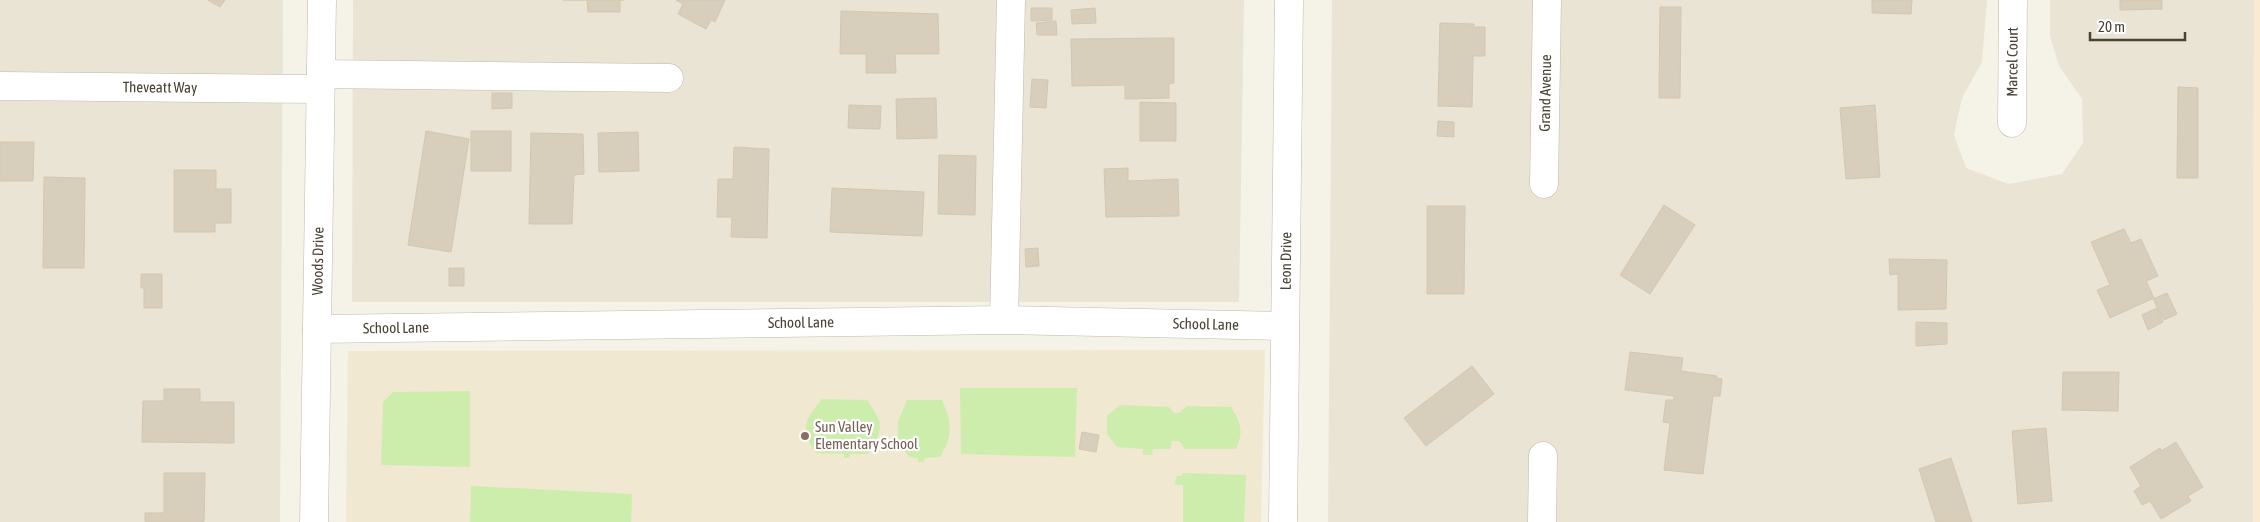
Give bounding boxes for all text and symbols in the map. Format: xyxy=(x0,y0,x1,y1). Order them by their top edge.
scale bar xyxy=(2090,10,2185,42)
text: 20 m xyxy=(2098,18,2125,35)
street label: Marcel Court xyxy=(2003,27,2021,97)
street label: Grand Avenue xyxy=(1536,54,1554,132)
street label: Theveatt Way xyxy=(123,78,197,96)
street label: Woods Drive xyxy=(308,227,327,295)
street label: Leon Drive xyxy=(1277,232,1294,290)
street label: School Lane xyxy=(768,313,834,331)
street label: School Lane xyxy=(1173,315,1239,333)
street label: School Lane xyxy=(363,319,429,336)
place label: Sun Valley Elementary School xyxy=(815,418,918,452)
marker: Sun Valley Elementary School xyxy=(799,430,811,442)

